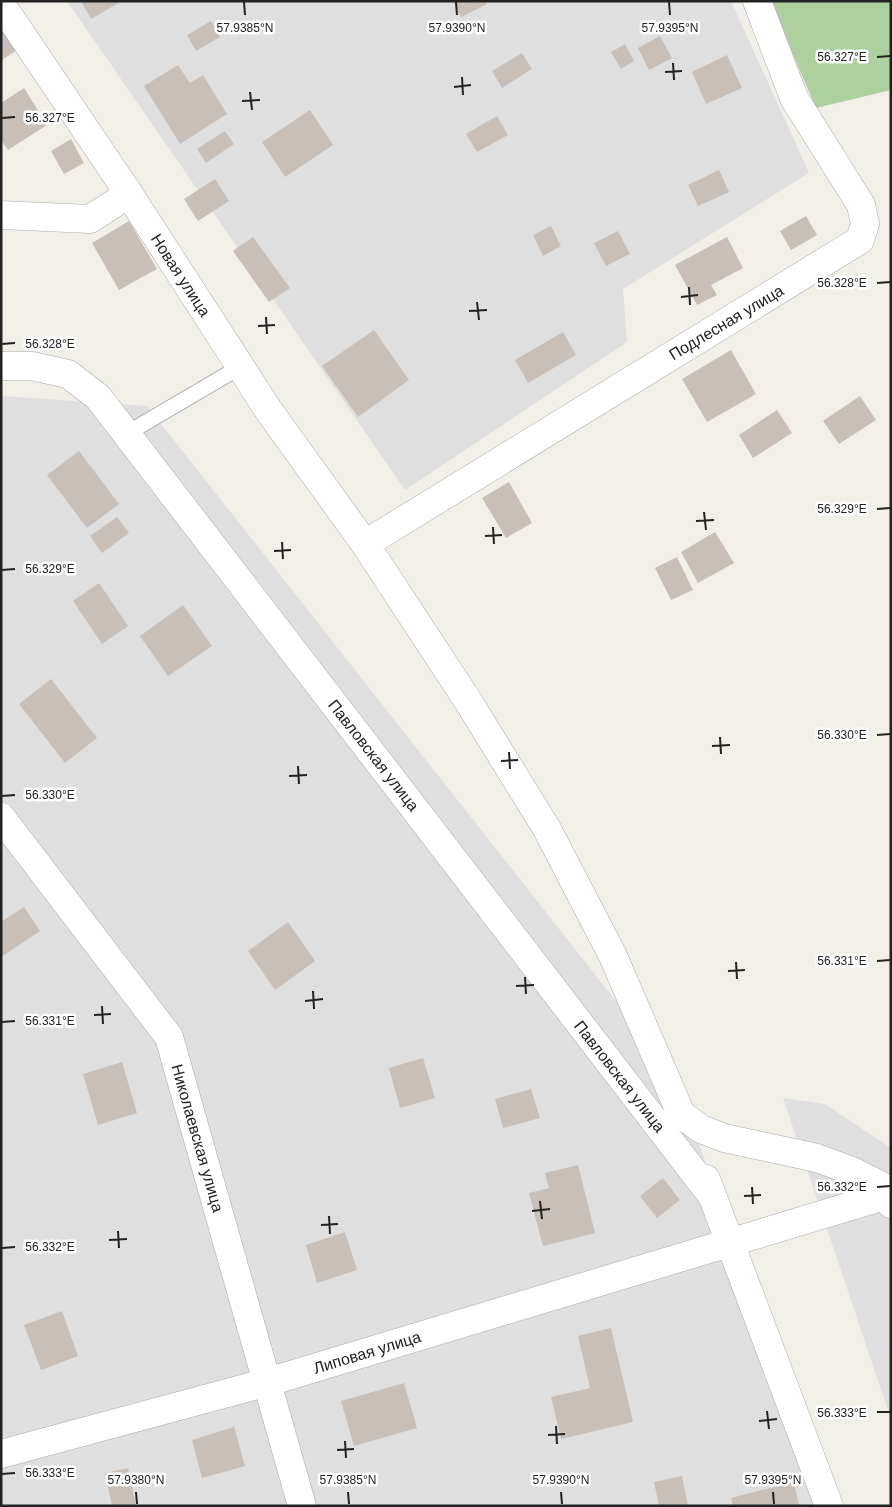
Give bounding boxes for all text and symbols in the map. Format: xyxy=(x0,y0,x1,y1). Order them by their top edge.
text: 57.9385°N xyxy=(217,21,273,35)
text: 57.9390°N xyxy=(429,21,485,35)
text: 57.9395°N xyxy=(642,21,698,35)
text: 56.327°E xyxy=(817,50,867,64)
text: 56.327°E xyxy=(25,111,75,125)
street label: Новая улица xyxy=(148,231,214,320)
text: 56.328°E xyxy=(817,276,867,290)
street label: Подлесная улица xyxy=(666,282,787,363)
text: 56.328°E xyxy=(25,337,75,351)
text: 56.329°E xyxy=(817,502,867,516)
text: 56.329°E xyxy=(25,562,75,576)
street label: Павловская улица xyxy=(325,696,422,814)
text: 56.330°E xyxy=(817,728,867,742)
text: 56.330°E xyxy=(25,788,75,802)
text: 56.331°E xyxy=(817,954,867,968)
text: 56.331°E xyxy=(25,1014,75,1028)
street label: Павловская улица xyxy=(571,1017,668,1135)
street label: Николаевская улица xyxy=(168,1062,227,1214)
text: 56.332°E xyxy=(817,1180,867,1194)
text: 56.332°E xyxy=(25,1240,75,1254)
street label: Липовая улица xyxy=(311,1328,423,1377)
text: 56.333°E xyxy=(817,1406,867,1420)
text: 56.333°E xyxy=(25,1466,75,1480)
text: 57.9380°N xyxy=(108,1473,164,1487)
text: 57.9385°N xyxy=(320,1473,376,1487)
text: 57.9390°N xyxy=(533,1473,589,1487)
text: 57.9395°N xyxy=(745,1473,801,1487)

